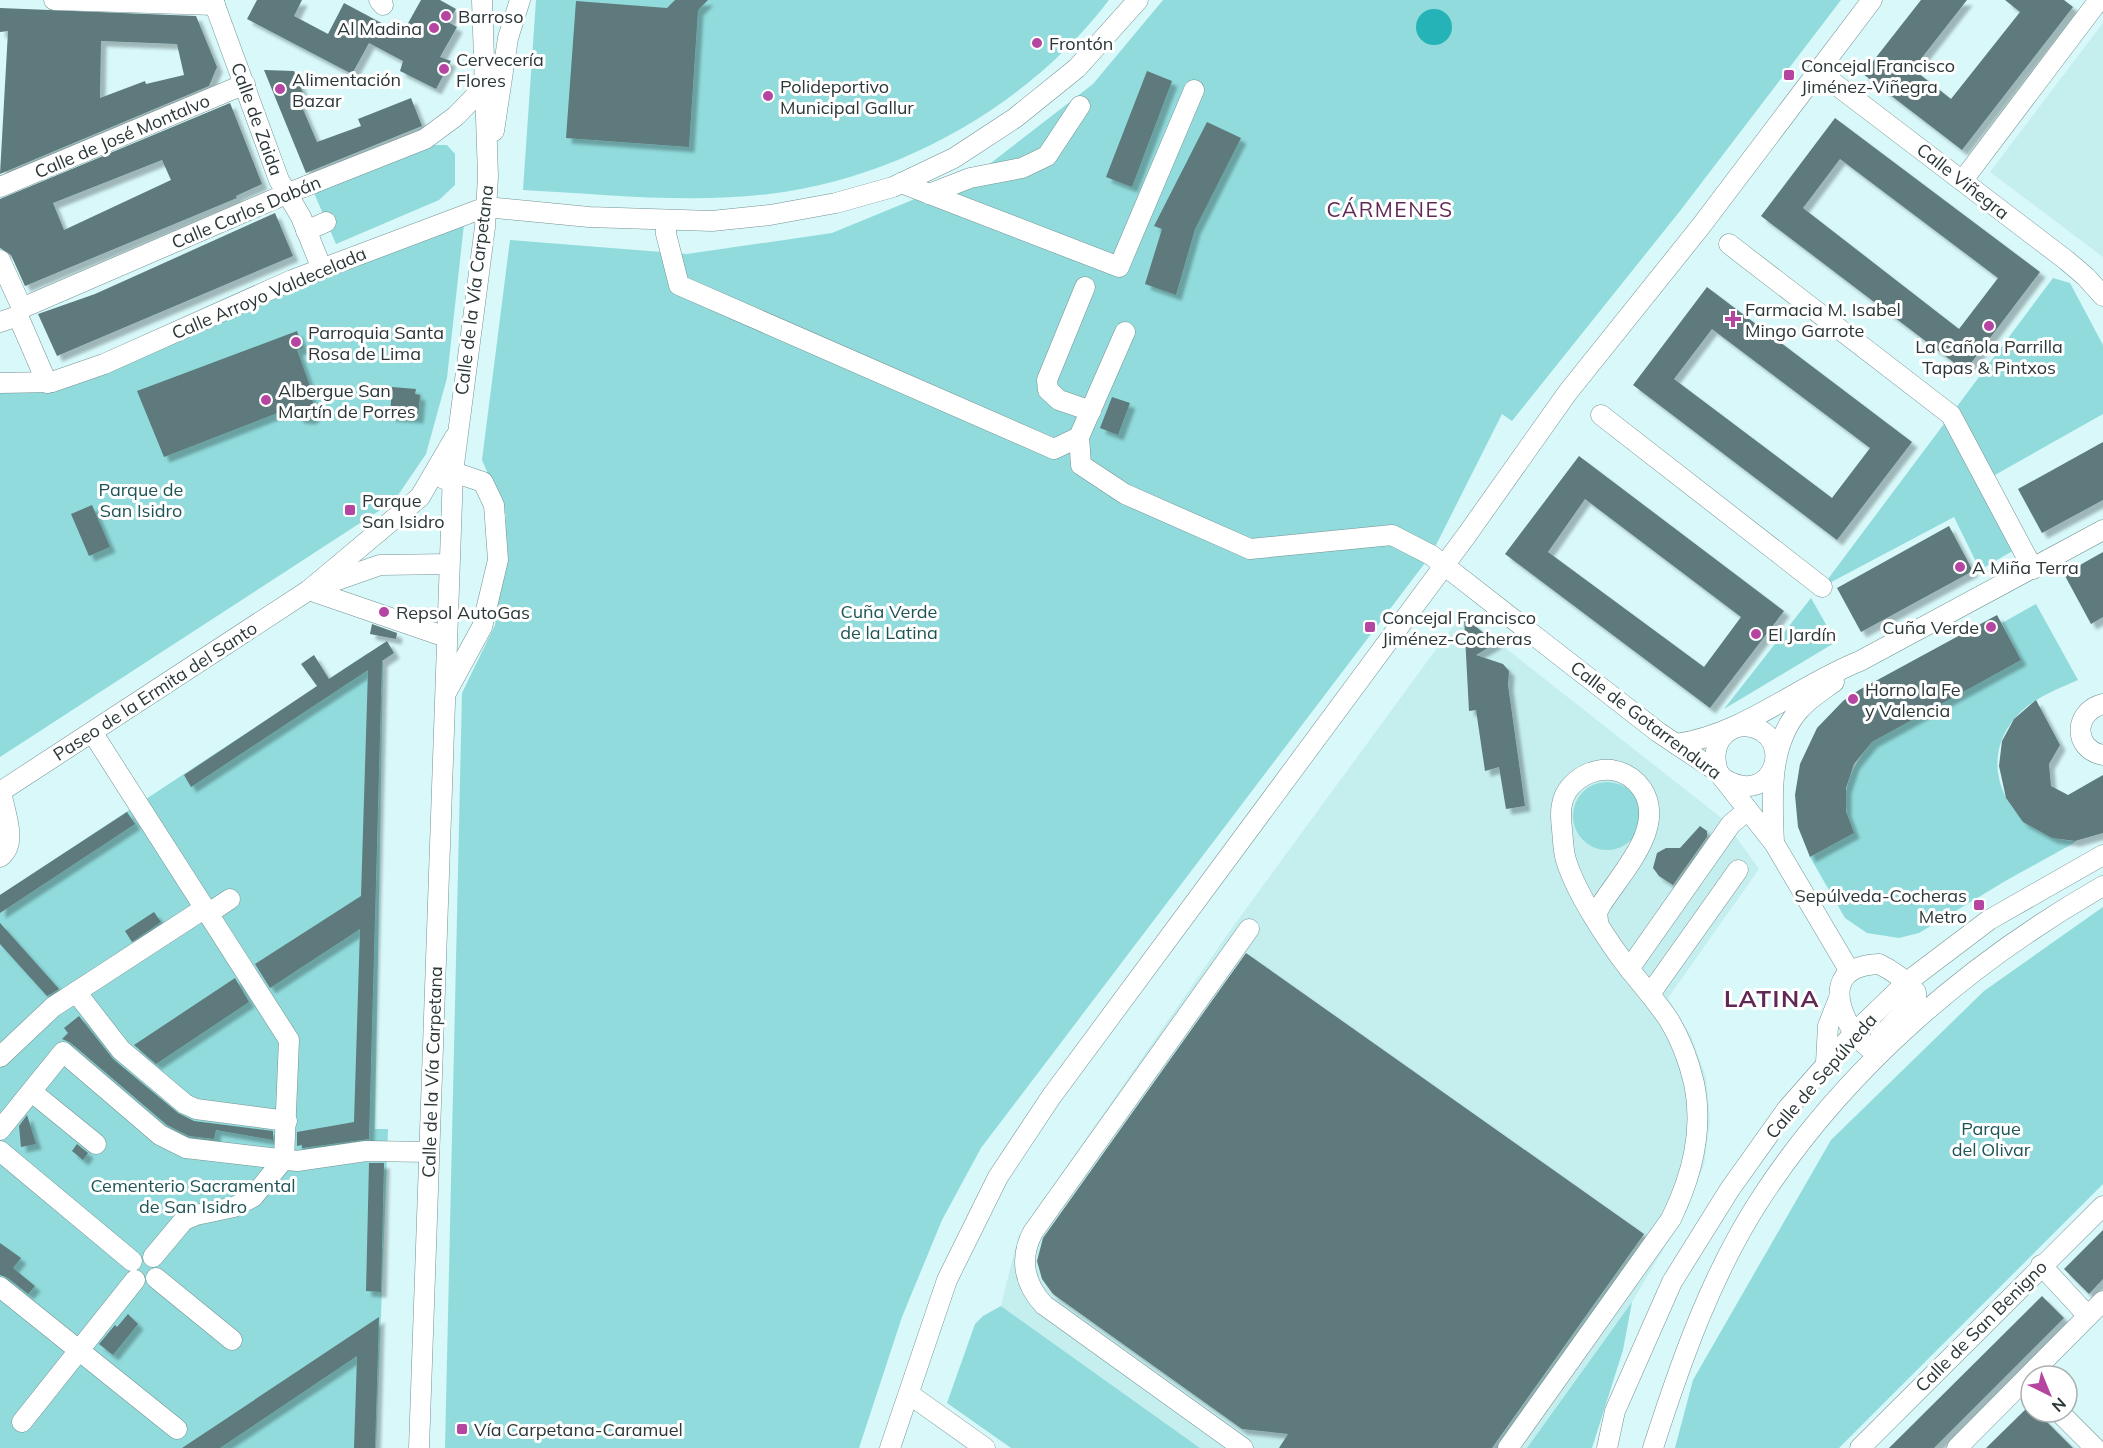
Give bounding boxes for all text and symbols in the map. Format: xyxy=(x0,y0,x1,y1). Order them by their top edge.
place label: Barroso xyxy=(458,5,523,28)
marker: Barroso xyxy=(439,9,453,23)
place label: Al Madina xyxy=(337,17,422,40)
marker: Al Madina xyxy=(427,21,441,35)
place label: Frontón xyxy=(1049,32,1113,55)
marker: Frontón xyxy=(1030,36,1044,50)
place label: Cervecería Flores xyxy=(456,48,544,92)
place label: Concejal Francisco Jiménez-Viñegra xyxy=(1801,54,1955,98)
street label: Calle de Zaida xyxy=(226,59,288,179)
marker: Cervecería Flores xyxy=(437,62,451,76)
place label: Alimentación Bazar xyxy=(292,68,401,112)
marker: Concejal Francisco Jiménez-Viñegra xyxy=(1782,68,1796,82)
place label: Polideportivo Municipal Gallur xyxy=(780,75,914,119)
marker: Alimentación Bazar xyxy=(273,82,287,96)
street label: Calle de José Montalvo xyxy=(31,89,213,183)
marker: Polideportivo Municipal Gallur xyxy=(761,89,775,103)
street label: Calle Viñegra xyxy=(1912,138,2014,224)
street label: Calle Carlos Dabán xyxy=(168,170,324,254)
street label: Calle de la Vía Carpetana xyxy=(450,184,498,396)
district label: CÁRMENES xyxy=(1326,196,1454,222)
street label: Calle Arroyo Valdecelada xyxy=(168,242,370,344)
place label: Farmacia M. Isabel Mingo Garrote xyxy=(1745,298,1901,342)
marker: Farmacia M. Isabel Mingo Garrote xyxy=(1726,312,1740,326)
marker: La Cañola Parrilla Tapas & Pintxos xyxy=(1982,319,1996,333)
place label: Parroquia Santa Rosa de Lima xyxy=(308,321,444,365)
marker: Parroquia Santa Rosa de Lima xyxy=(289,335,303,349)
place label: La Cañola Parrilla Tapas & Pintxos xyxy=(1915,335,2063,379)
place label: Albergue San Martín de Porres xyxy=(278,379,416,423)
marker: Albergue San Martín de Porres xyxy=(259,393,273,407)
park label: Parque de San Isidro xyxy=(99,478,183,522)
place label: Parque San Isidro xyxy=(362,489,445,533)
marker: Parque San Isidro xyxy=(343,503,357,517)
place label: A Miña Terra xyxy=(1972,556,2079,579)
marker: A Miña Terra xyxy=(1953,560,1967,574)
park label: Cuña Verde de la Latina xyxy=(840,600,938,644)
place label: Repsol AutoGas xyxy=(396,601,530,624)
marker: Repsol AutoGas xyxy=(377,605,391,619)
place label: Concejal Francisco Jiménez-Cocheras xyxy=(1382,606,1536,650)
street label: Paseo de la Ermita del Santo xyxy=(49,616,261,766)
place label: Cuña Verde xyxy=(1882,616,1979,639)
marker: Concejal Francisco Jiménez-Cocheras xyxy=(1363,620,1377,634)
marker: Cuña Verde xyxy=(1984,620,1998,634)
place label: El Jardín xyxy=(1768,623,1836,646)
marker: El Jardín xyxy=(1749,627,1763,641)
street label: Calle de Gotarrendura xyxy=(1566,656,1726,784)
place label: Horno la Fe y Valencia xyxy=(1865,678,1960,722)
marker: Horno la Fe y Valencia xyxy=(1846,692,1860,706)
place label: Sepúlveda-Cocheras Metro xyxy=(1795,884,1967,928)
marker: Sepúlveda-Cocheras Metro xyxy=(1972,898,1986,912)
street label: Calle de la Vía Carpetana xyxy=(417,966,447,1178)
district label: LATINA xyxy=(1724,983,1820,1013)
street label: Calle de Sepúlveda xyxy=(1760,1009,1882,1143)
park label: Parque del Olivar xyxy=(1952,1117,2031,1161)
park label: Cementerio Sacramental de San Isidro xyxy=(90,1174,296,1218)
street label: Calle de San Benigno xyxy=(1910,1255,2052,1397)
north arrow xyxy=(2019,1364,2079,1424)
text: N xyxy=(2048,1394,2070,1416)
place label: Vía Carpetana-Caramuel xyxy=(474,1418,683,1441)
marker: Vía Carpetana-Caramuel xyxy=(455,1422,469,1436)

